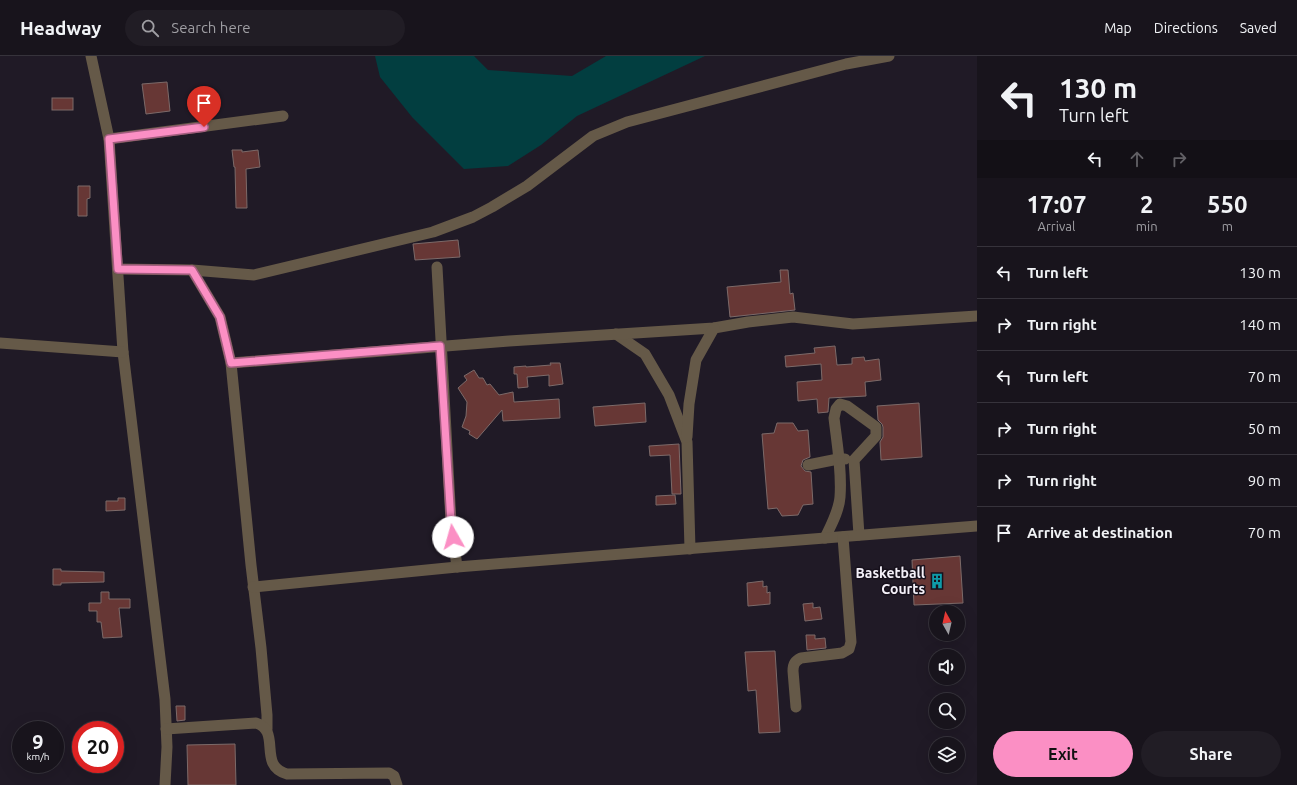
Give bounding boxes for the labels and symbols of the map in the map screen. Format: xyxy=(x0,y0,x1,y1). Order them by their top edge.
pin xyxy=(187,86,221,127)
position arrow xyxy=(432,516,474,558)
place label: Basketball Courts xyxy=(856,565,925,597)
building icon: Basketball Courts xyxy=(928,572,946,590)
north arrow xyxy=(929,605,965,641)
speed limit sign: 20 xyxy=(72,721,124,773)

